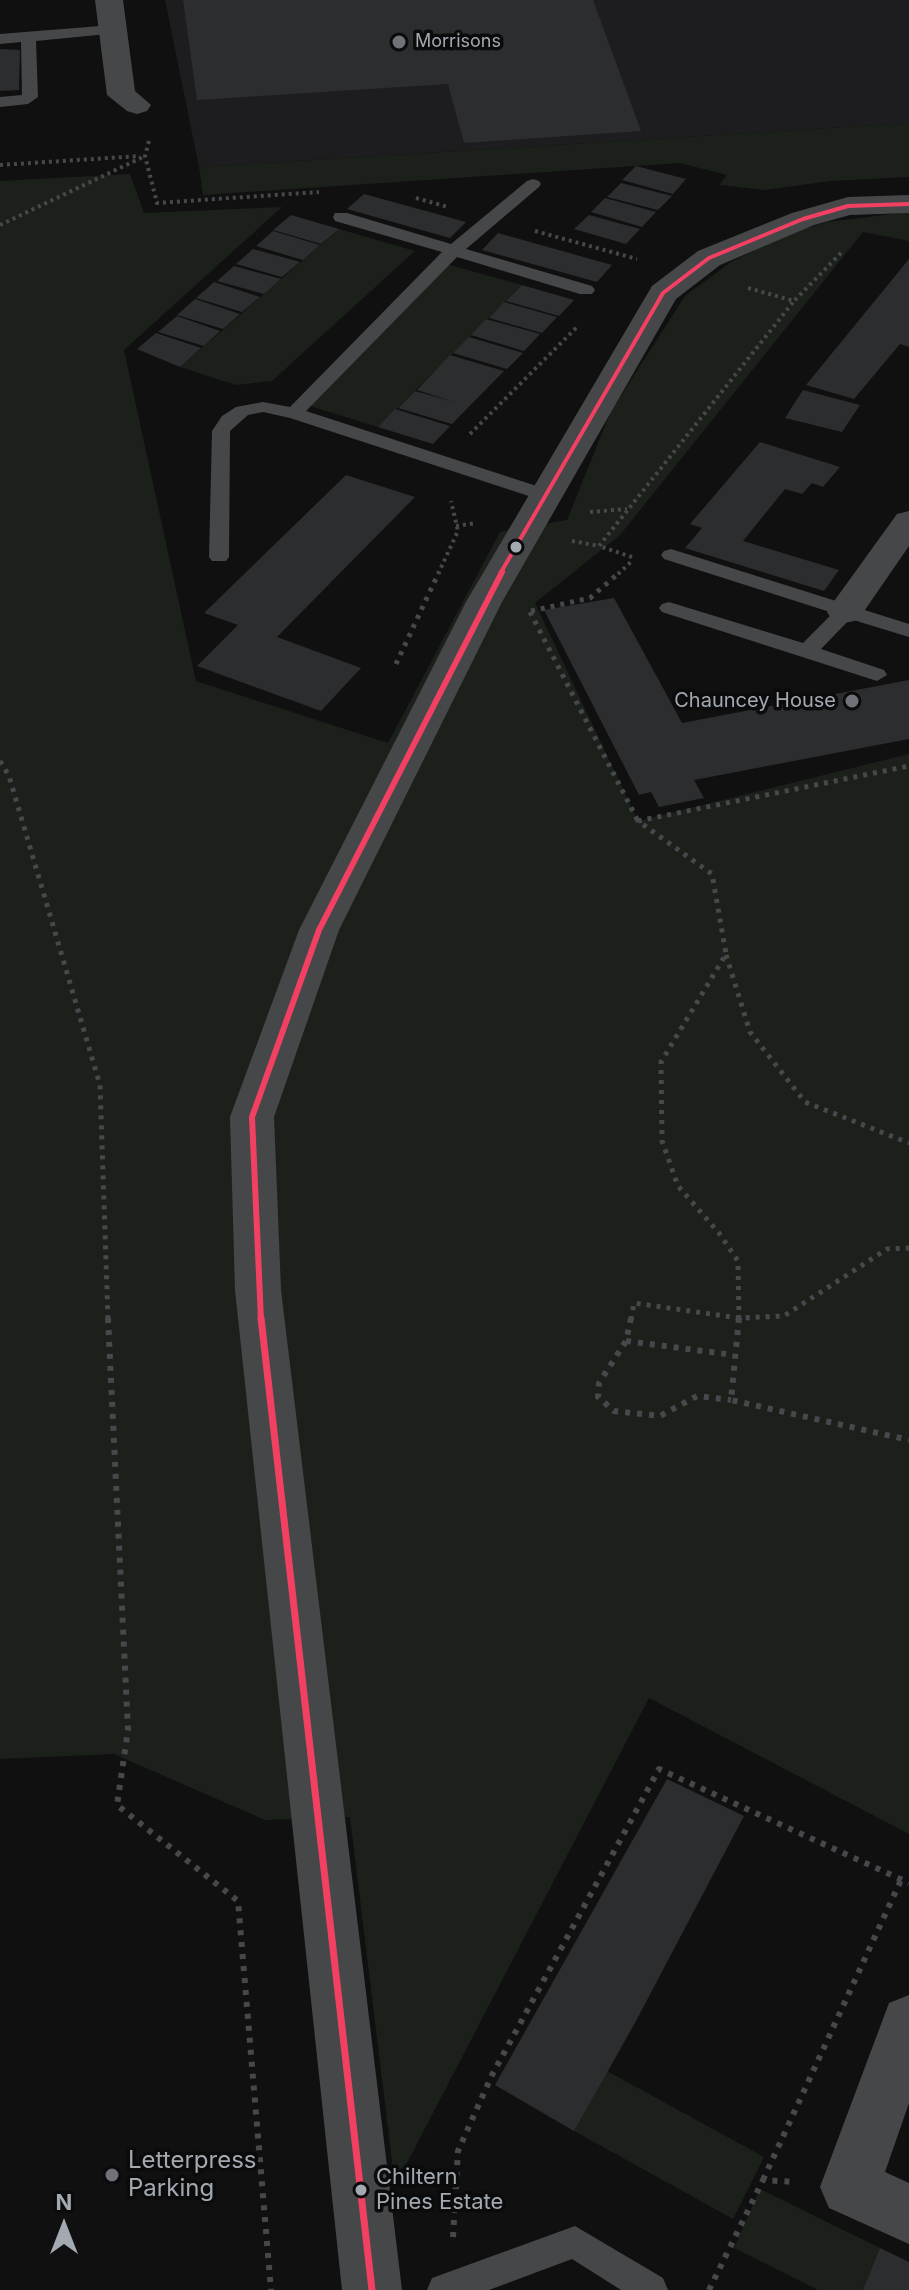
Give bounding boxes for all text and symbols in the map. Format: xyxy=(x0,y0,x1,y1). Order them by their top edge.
place label: Morrisons xyxy=(415,31,501,53)
marker: Morrisons xyxy=(390,33,408,51)
unlabelled marker xyxy=(508,539,524,555)
place label: Chauncey House xyxy=(674,689,836,713)
marker: Chauncey House xyxy=(843,692,861,710)
place label: Letterpress Parking xyxy=(128,2147,257,2203)
place label: Chiltern Pines Estate xyxy=(376,2164,503,2216)
marker: Letterpress Parking xyxy=(103,2166,121,2184)
marker: Chiltern Pines Estate xyxy=(353,2182,369,2198)
north arrow xyxy=(24,2186,104,2266)
text: N xyxy=(56,2189,72,2215)

